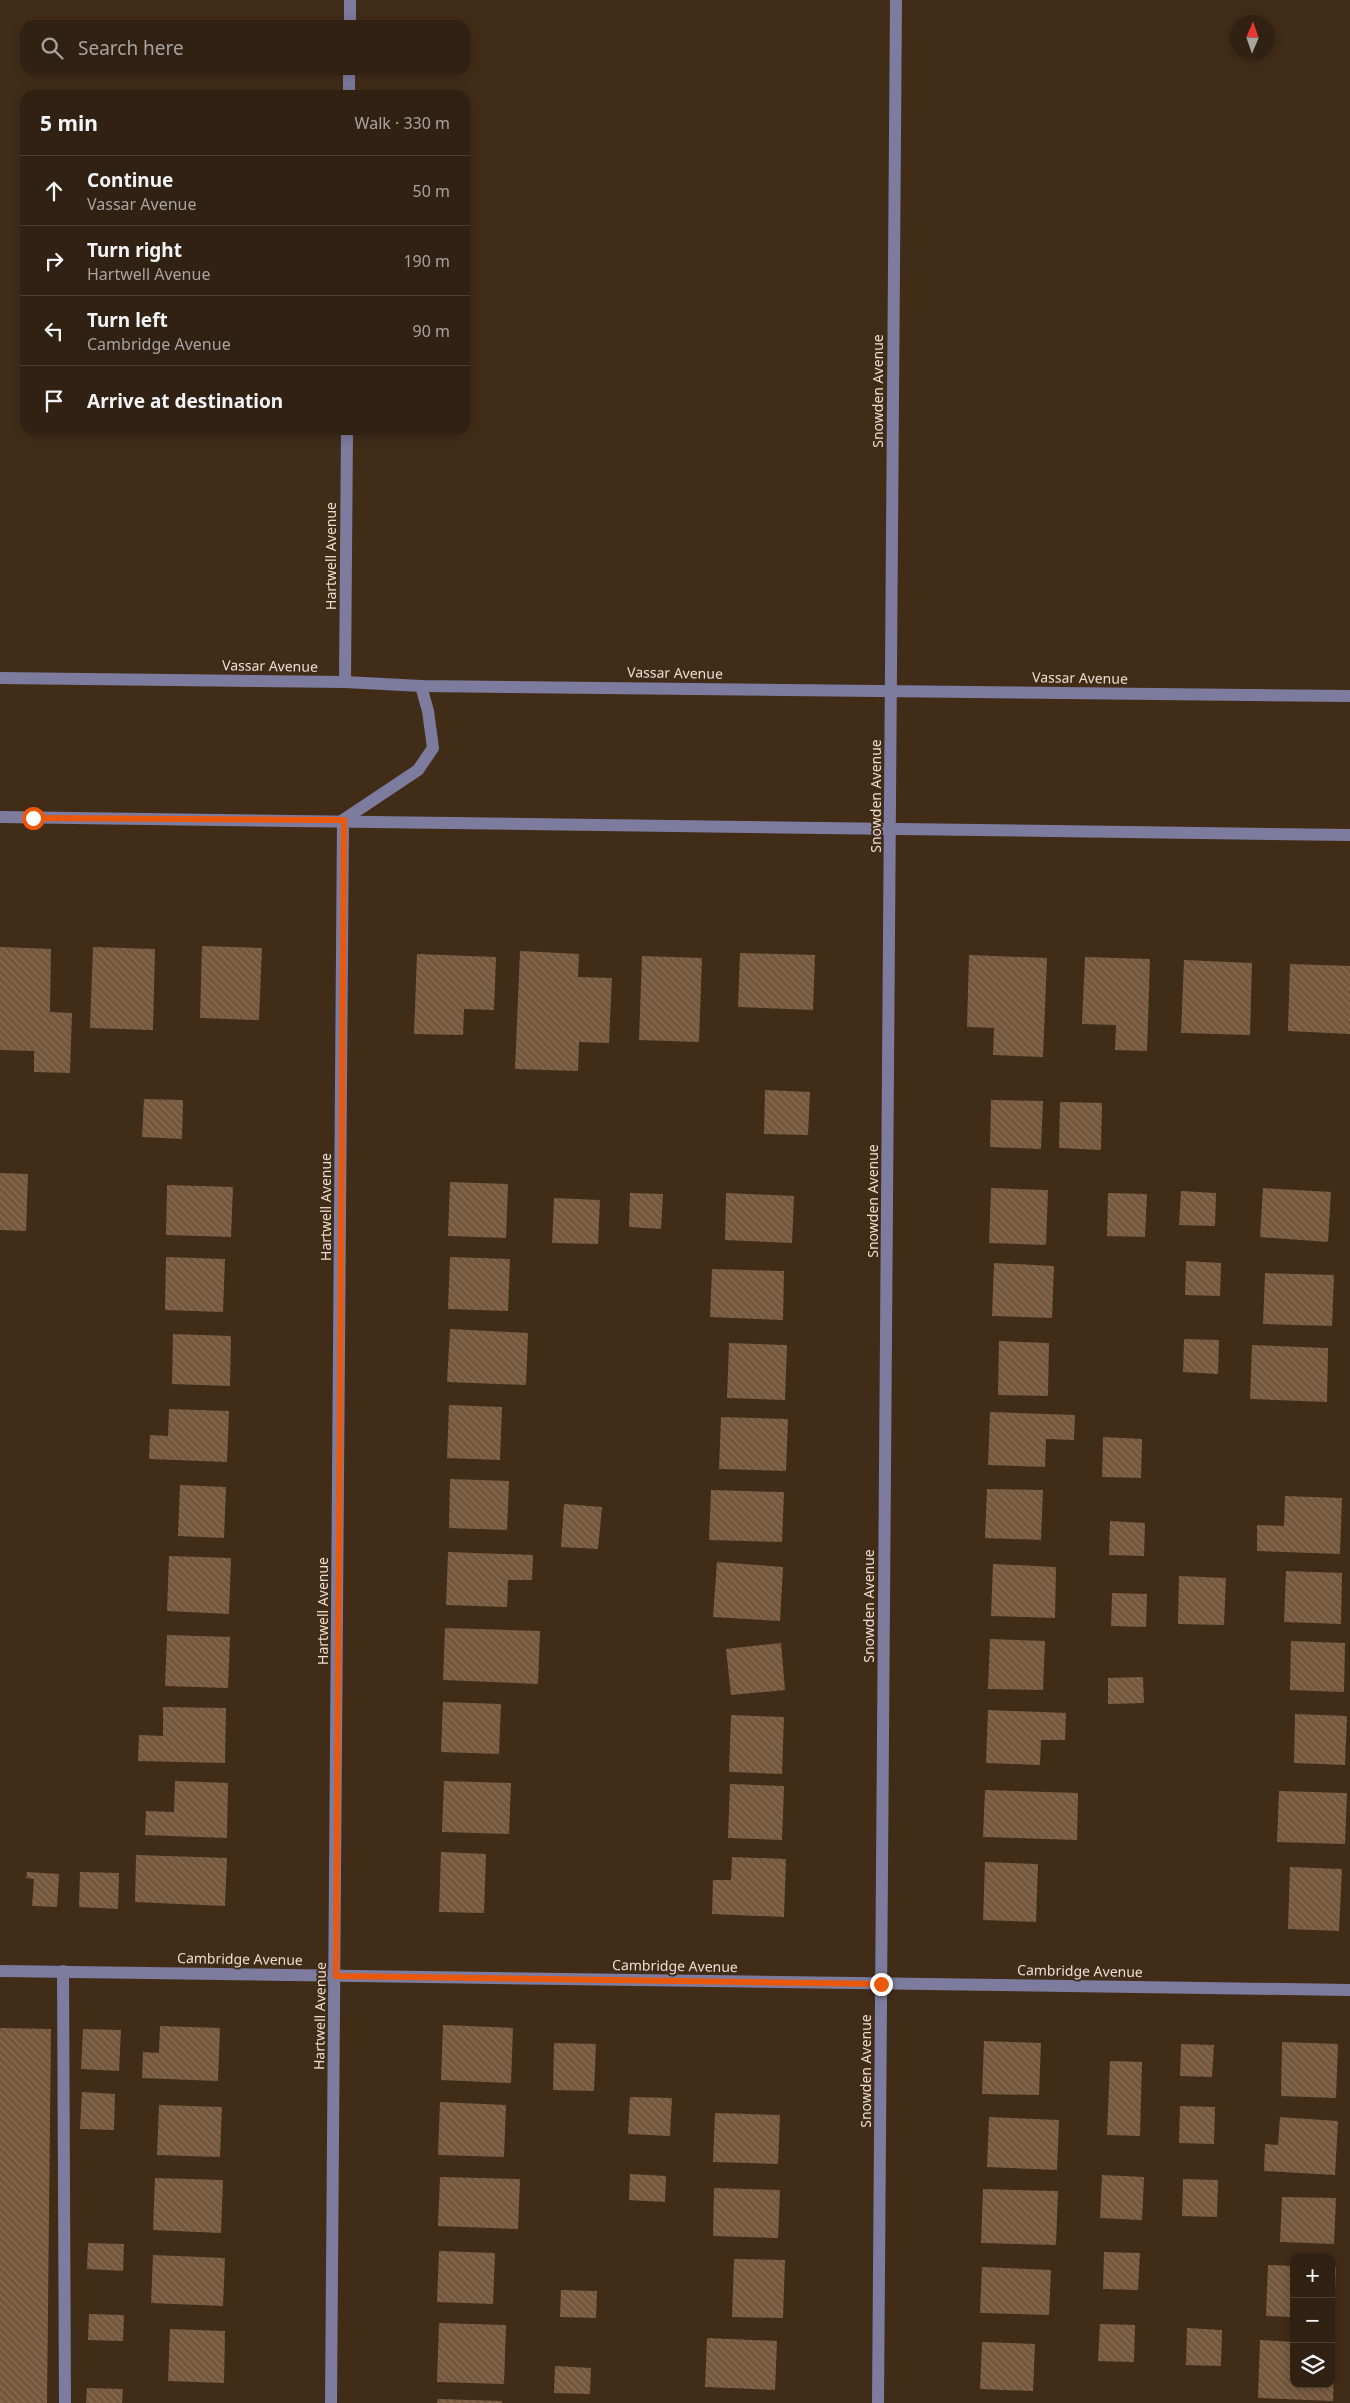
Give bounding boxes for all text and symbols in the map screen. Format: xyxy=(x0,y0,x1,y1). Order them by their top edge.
north arrow xyxy=(1230,15,1275,60)
search box xyxy=(20,20,470,75)
icon: search xyxy=(38,34,66,62)
text: Search here xyxy=(78,35,184,61)
text: 5 min xyxy=(40,109,98,137)
text: Walk · 330 m xyxy=(355,112,450,134)
text: Continue xyxy=(87,167,173,193)
icon: ahead xyxy=(40,177,68,205)
text: 50 m xyxy=(413,180,450,202)
text: Vassar Avenue xyxy=(87,193,197,215)
text: Turn right xyxy=(87,237,182,263)
icon: right xyxy=(40,247,68,275)
text: 190 m xyxy=(403,250,450,272)
text: Hartwell Avenue xyxy=(87,263,210,285)
text: Turn left xyxy=(87,307,168,333)
icon: left xyxy=(40,317,68,345)
text: 90 m xyxy=(413,320,450,342)
text: Cambridge Avenue xyxy=(87,333,231,355)
street label: Snowden Avenue xyxy=(868,334,887,448)
icon: arrive xyxy=(40,387,68,415)
text: Arrive at destination xyxy=(87,388,283,414)
street label: Hartwell Avenue xyxy=(321,502,340,610)
street label: Vassar Avenue xyxy=(222,655,318,676)
street label: Vassar Avenue xyxy=(627,662,723,683)
street label: Vassar Avenue xyxy=(1032,667,1128,688)
street label: Snowden Avenue xyxy=(866,739,885,853)
route start xyxy=(22,807,45,830)
street label: Snowden Avenue xyxy=(863,1144,882,1258)
street label: Hartwell Avenue xyxy=(316,1153,335,1261)
street label: Snowden Avenue xyxy=(859,1549,878,1663)
street label: Hartwell Avenue xyxy=(313,1557,332,1665)
street label: Cambridge Avenue xyxy=(177,1948,303,1969)
street label: Cambridge Avenue xyxy=(612,1955,738,1976)
street label: Cambridge Avenue xyxy=(1017,1960,1143,1981)
street label: Hartwell Avenue xyxy=(309,1962,330,2070)
route end xyxy=(870,1973,893,1996)
street label: Snowden Avenue xyxy=(856,2014,875,2128)
map controls xyxy=(1290,2253,1335,2388)
button: + xyxy=(1290,2253,1335,2298)
button: − xyxy=(1290,2298,1335,2343)
button: layers xyxy=(1290,2343,1335,2388)

